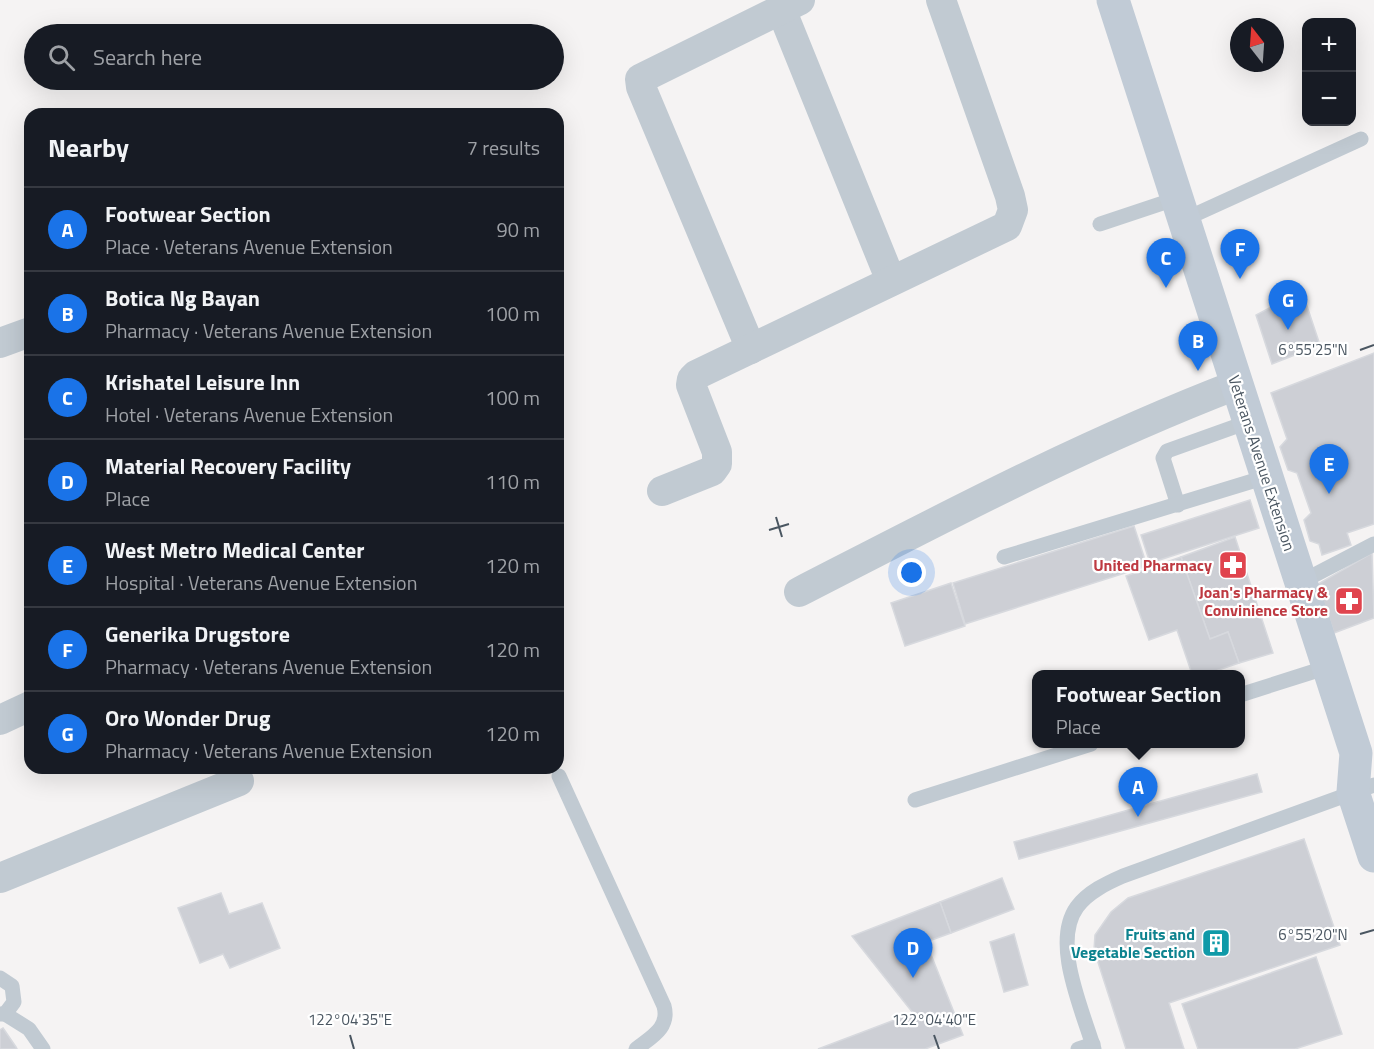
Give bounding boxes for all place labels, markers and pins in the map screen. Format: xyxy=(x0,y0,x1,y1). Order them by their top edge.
pin: F xyxy=(1220,230,1260,279)
pin: C xyxy=(1146,238,1186,288)
pin: G xyxy=(1268,280,1308,330)
pin: B xyxy=(1178,322,1218,371)
pin: E xyxy=(1310,444,1348,494)
pharmacy icon: United Pharmacy xyxy=(1217,549,1249,581)
place label: United Pharmacy xyxy=(1093,553,1212,577)
place label: Joan's Pharmacy & Convinience Store xyxy=(1199,580,1329,622)
pharmacy icon: Joan's Pharmacy & Convinience Store xyxy=(1333,585,1365,617)
pin: A xyxy=(1118,768,1158,817)
place label: Fruits and Vegetable Section xyxy=(1071,922,1195,964)
building icon: Fruits and Vegetable Section xyxy=(1200,927,1232,959)
pin: D xyxy=(894,928,932,978)

